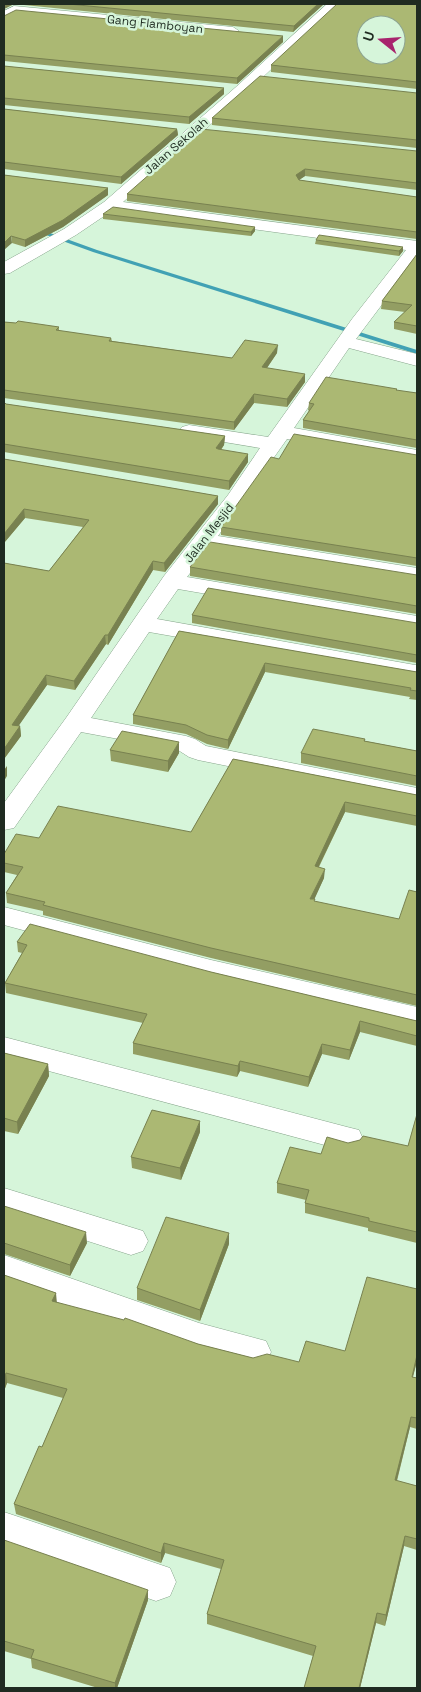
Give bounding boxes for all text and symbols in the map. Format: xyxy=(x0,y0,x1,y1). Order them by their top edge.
street label: Gang Flamboyan xyxy=(106,11,204,37)
north arrow xyxy=(356,15,406,65)
text: U xyxy=(359,29,379,43)
street label: Jalan Sekolah xyxy=(141,114,211,178)
street label: Jalan Mesjid xyxy=(181,500,237,566)

